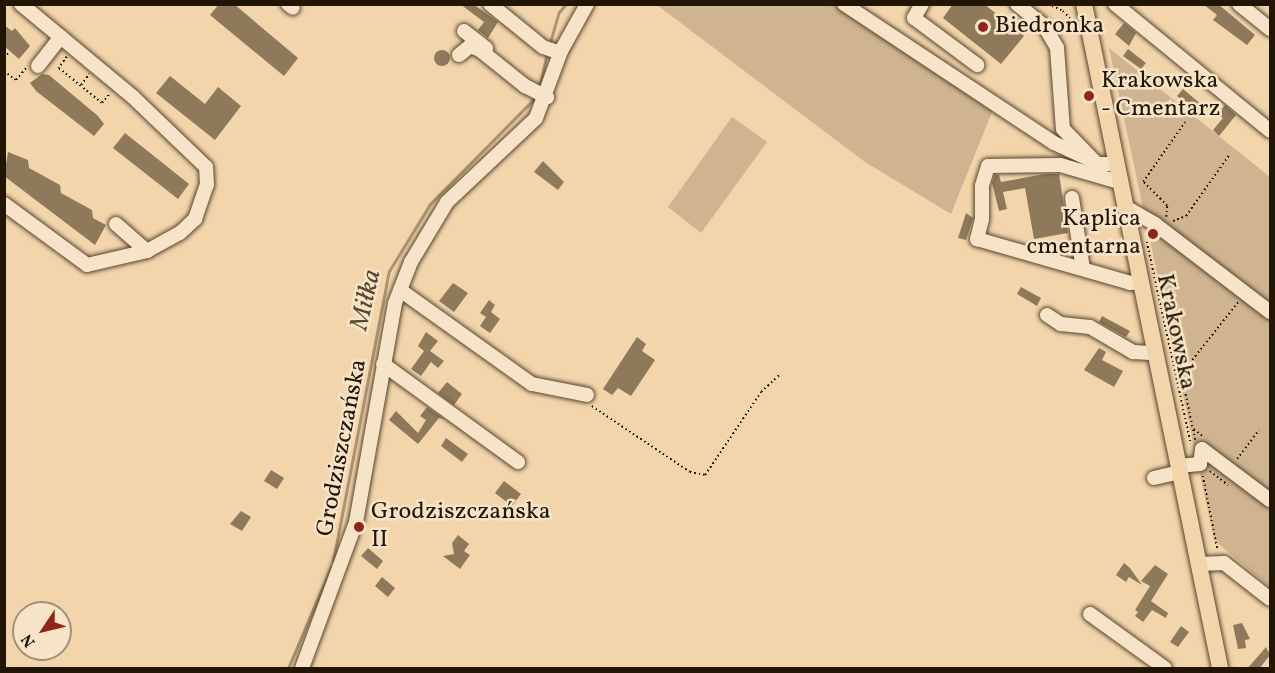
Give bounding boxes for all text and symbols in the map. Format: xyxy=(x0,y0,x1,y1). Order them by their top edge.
place label: Biedronka xyxy=(995,13,1104,41)
marker: Biedronka xyxy=(976,20,990,34)
place label: Krakowska - Cmentarz xyxy=(1101,68,1221,124)
marker: Krakowska - Cmentarz xyxy=(1082,89,1096,103)
place label: Kaplica cmentarna xyxy=(1027,206,1141,262)
marker: Kaplica cmentarna xyxy=(1146,227,1160,241)
water label: Miłka xyxy=(345,267,389,333)
street label: Krakowska xyxy=(1149,272,1201,392)
street label: Grodziszczańska xyxy=(312,357,374,539)
place label: Grodziszczańska II xyxy=(371,499,551,555)
marker: Grodziszczańska II xyxy=(352,520,366,534)
north arrow xyxy=(12,601,72,661)
text: N xyxy=(17,629,41,651)

